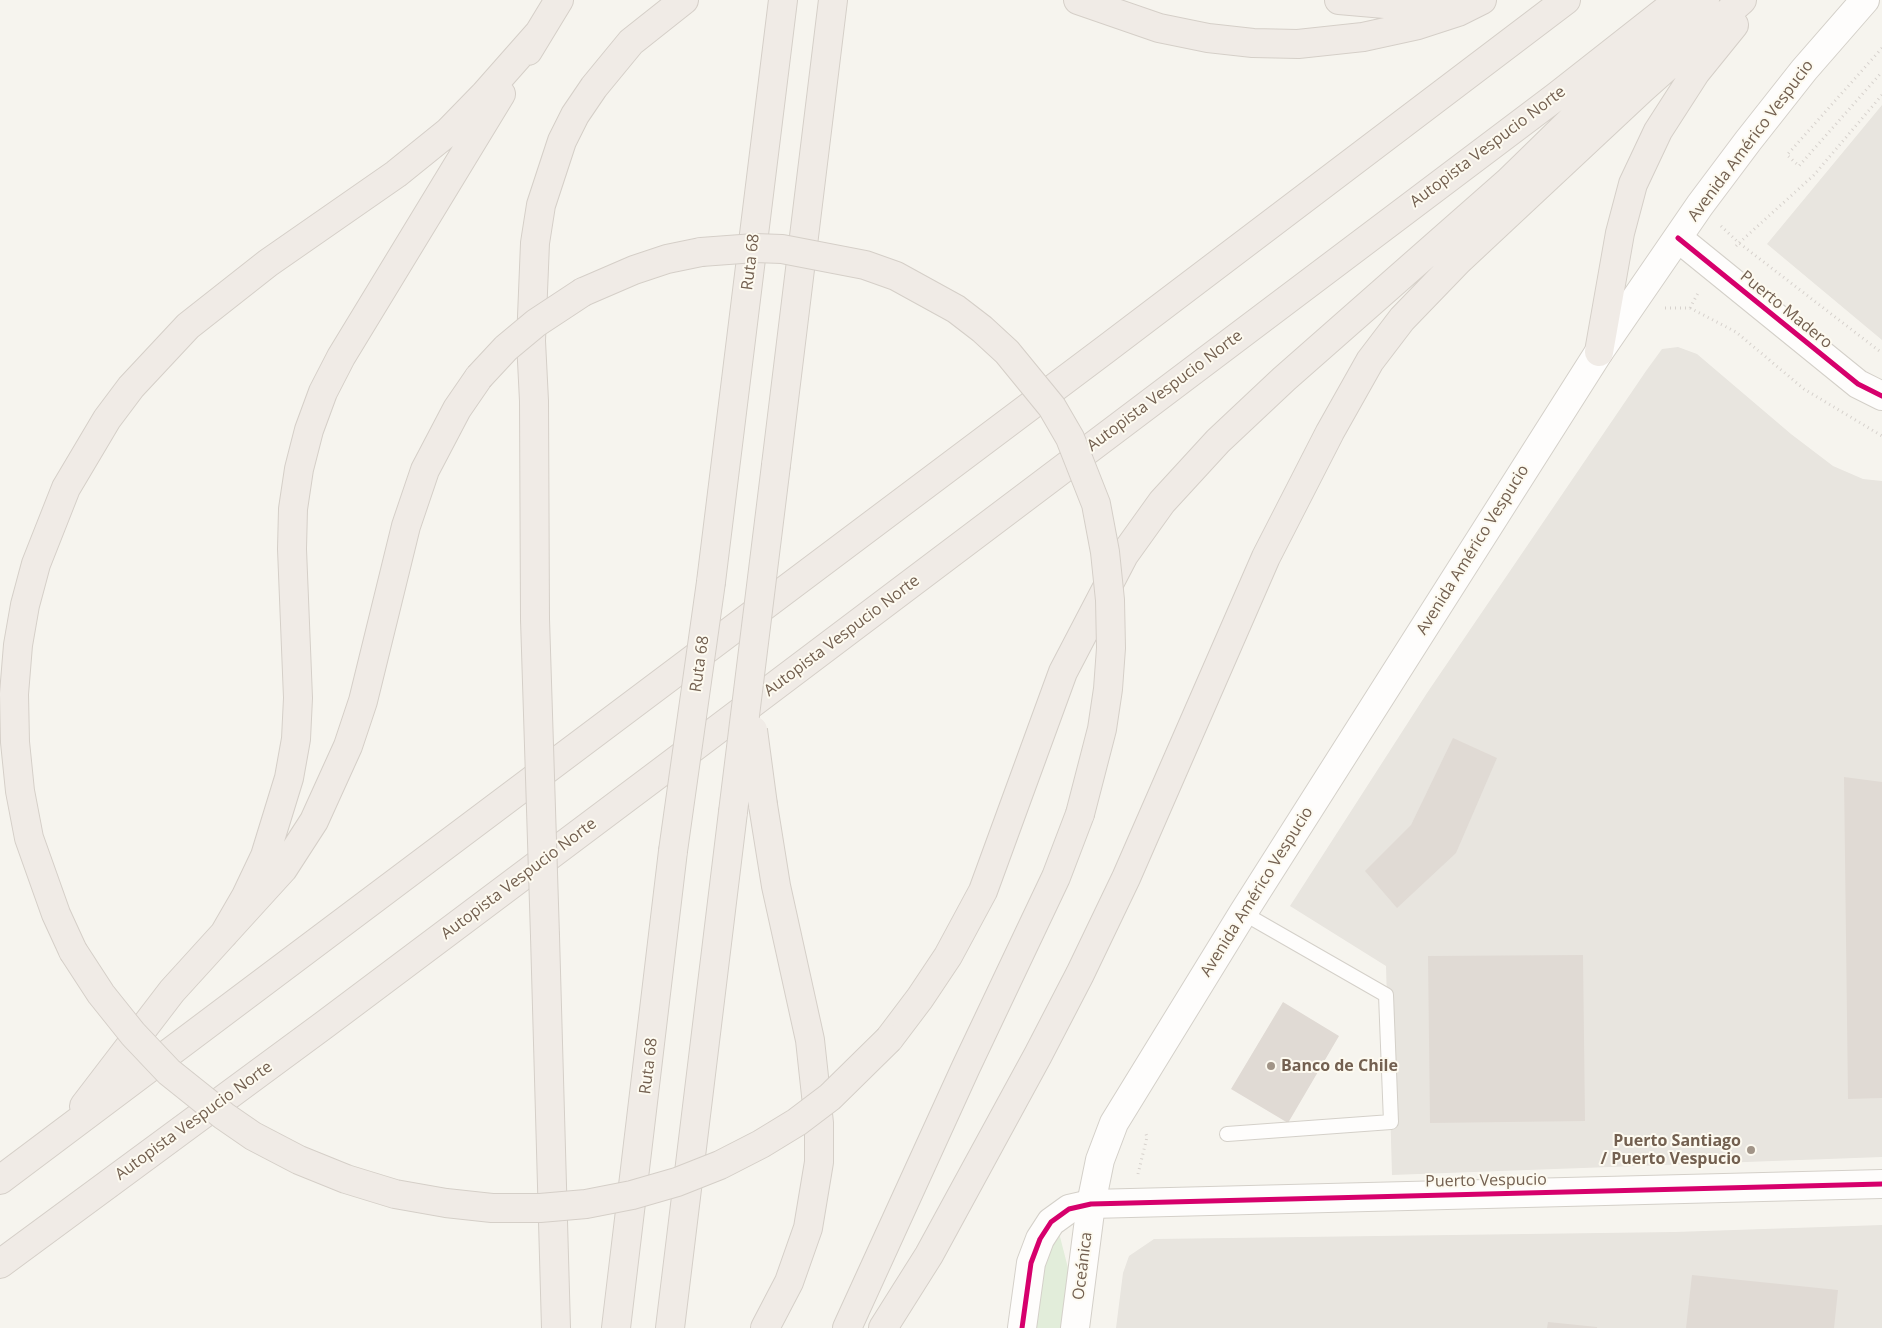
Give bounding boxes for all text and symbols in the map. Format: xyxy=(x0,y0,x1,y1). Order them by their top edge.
street label: Avenida Américo Vespucio xyxy=(1684,57,1818,225)
street label: Autopista Vespucio Norte xyxy=(1407,82,1569,212)
street label: Ruta 68 xyxy=(738,233,764,291)
street label: Puerto Madero xyxy=(1736,267,1836,353)
street label: Autopista Vespucio Norte xyxy=(1084,326,1246,456)
street label: Avenida Américo Vespucio xyxy=(1413,461,1533,639)
street label: Autopista Vespucio Norte xyxy=(761,571,923,701)
street label: Ruta 68 xyxy=(687,635,713,693)
street label: Avenida Américo Vespucio xyxy=(1197,803,1317,981)
street label: Autopista Vespucio Norte xyxy=(438,814,600,944)
street label: Ruta 68 xyxy=(636,1037,662,1095)
place label: Banco de Chile xyxy=(1281,1056,1398,1076)
street label: Autopista Vespucio Norte xyxy=(112,1058,276,1184)
marker: Banco de Chile xyxy=(1265,1060,1277,1072)
place label: Puerto Santiago / Puerto Vespucio xyxy=(1600,1131,1741,1169)
marker: Puerto Santiago / Puerto Vespucio xyxy=(1745,1144,1757,1156)
street label: Puerto Vespucio xyxy=(1425,1170,1547,1192)
street label: Oceánica xyxy=(1069,1231,1097,1301)

